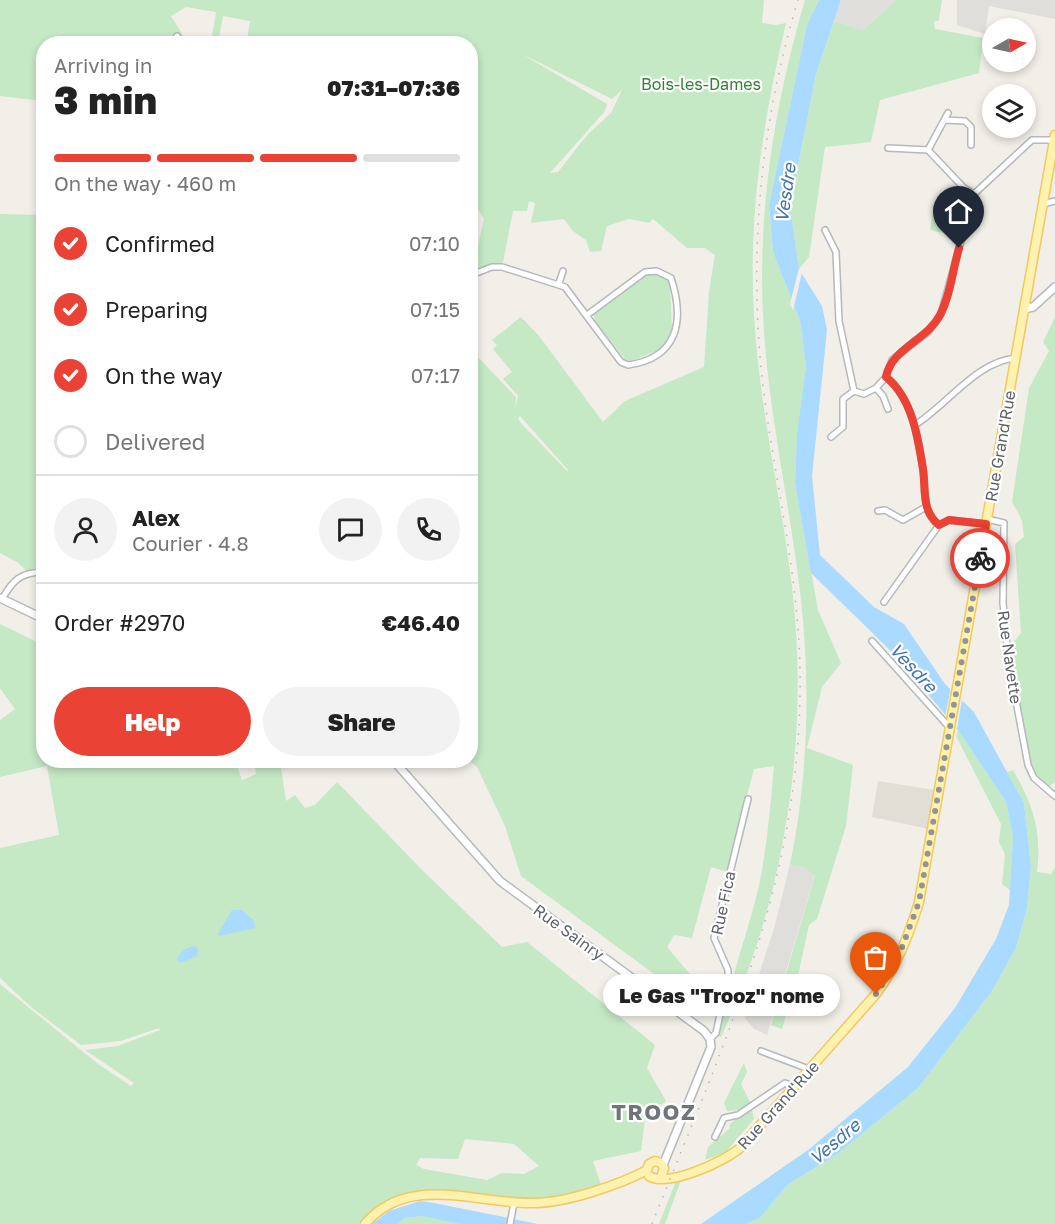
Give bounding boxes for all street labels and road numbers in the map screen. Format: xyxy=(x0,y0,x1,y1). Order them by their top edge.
street label: Rue Grand'Rue xyxy=(980,389,1020,503)
street label: Rue Navette xyxy=(994,609,1026,705)
street label: Rue Fica xyxy=(706,869,740,937)
street label: Rue Sainry xyxy=(530,900,608,964)
street label: Rue Grand'Rue xyxy=(733,1056,823,1154)

